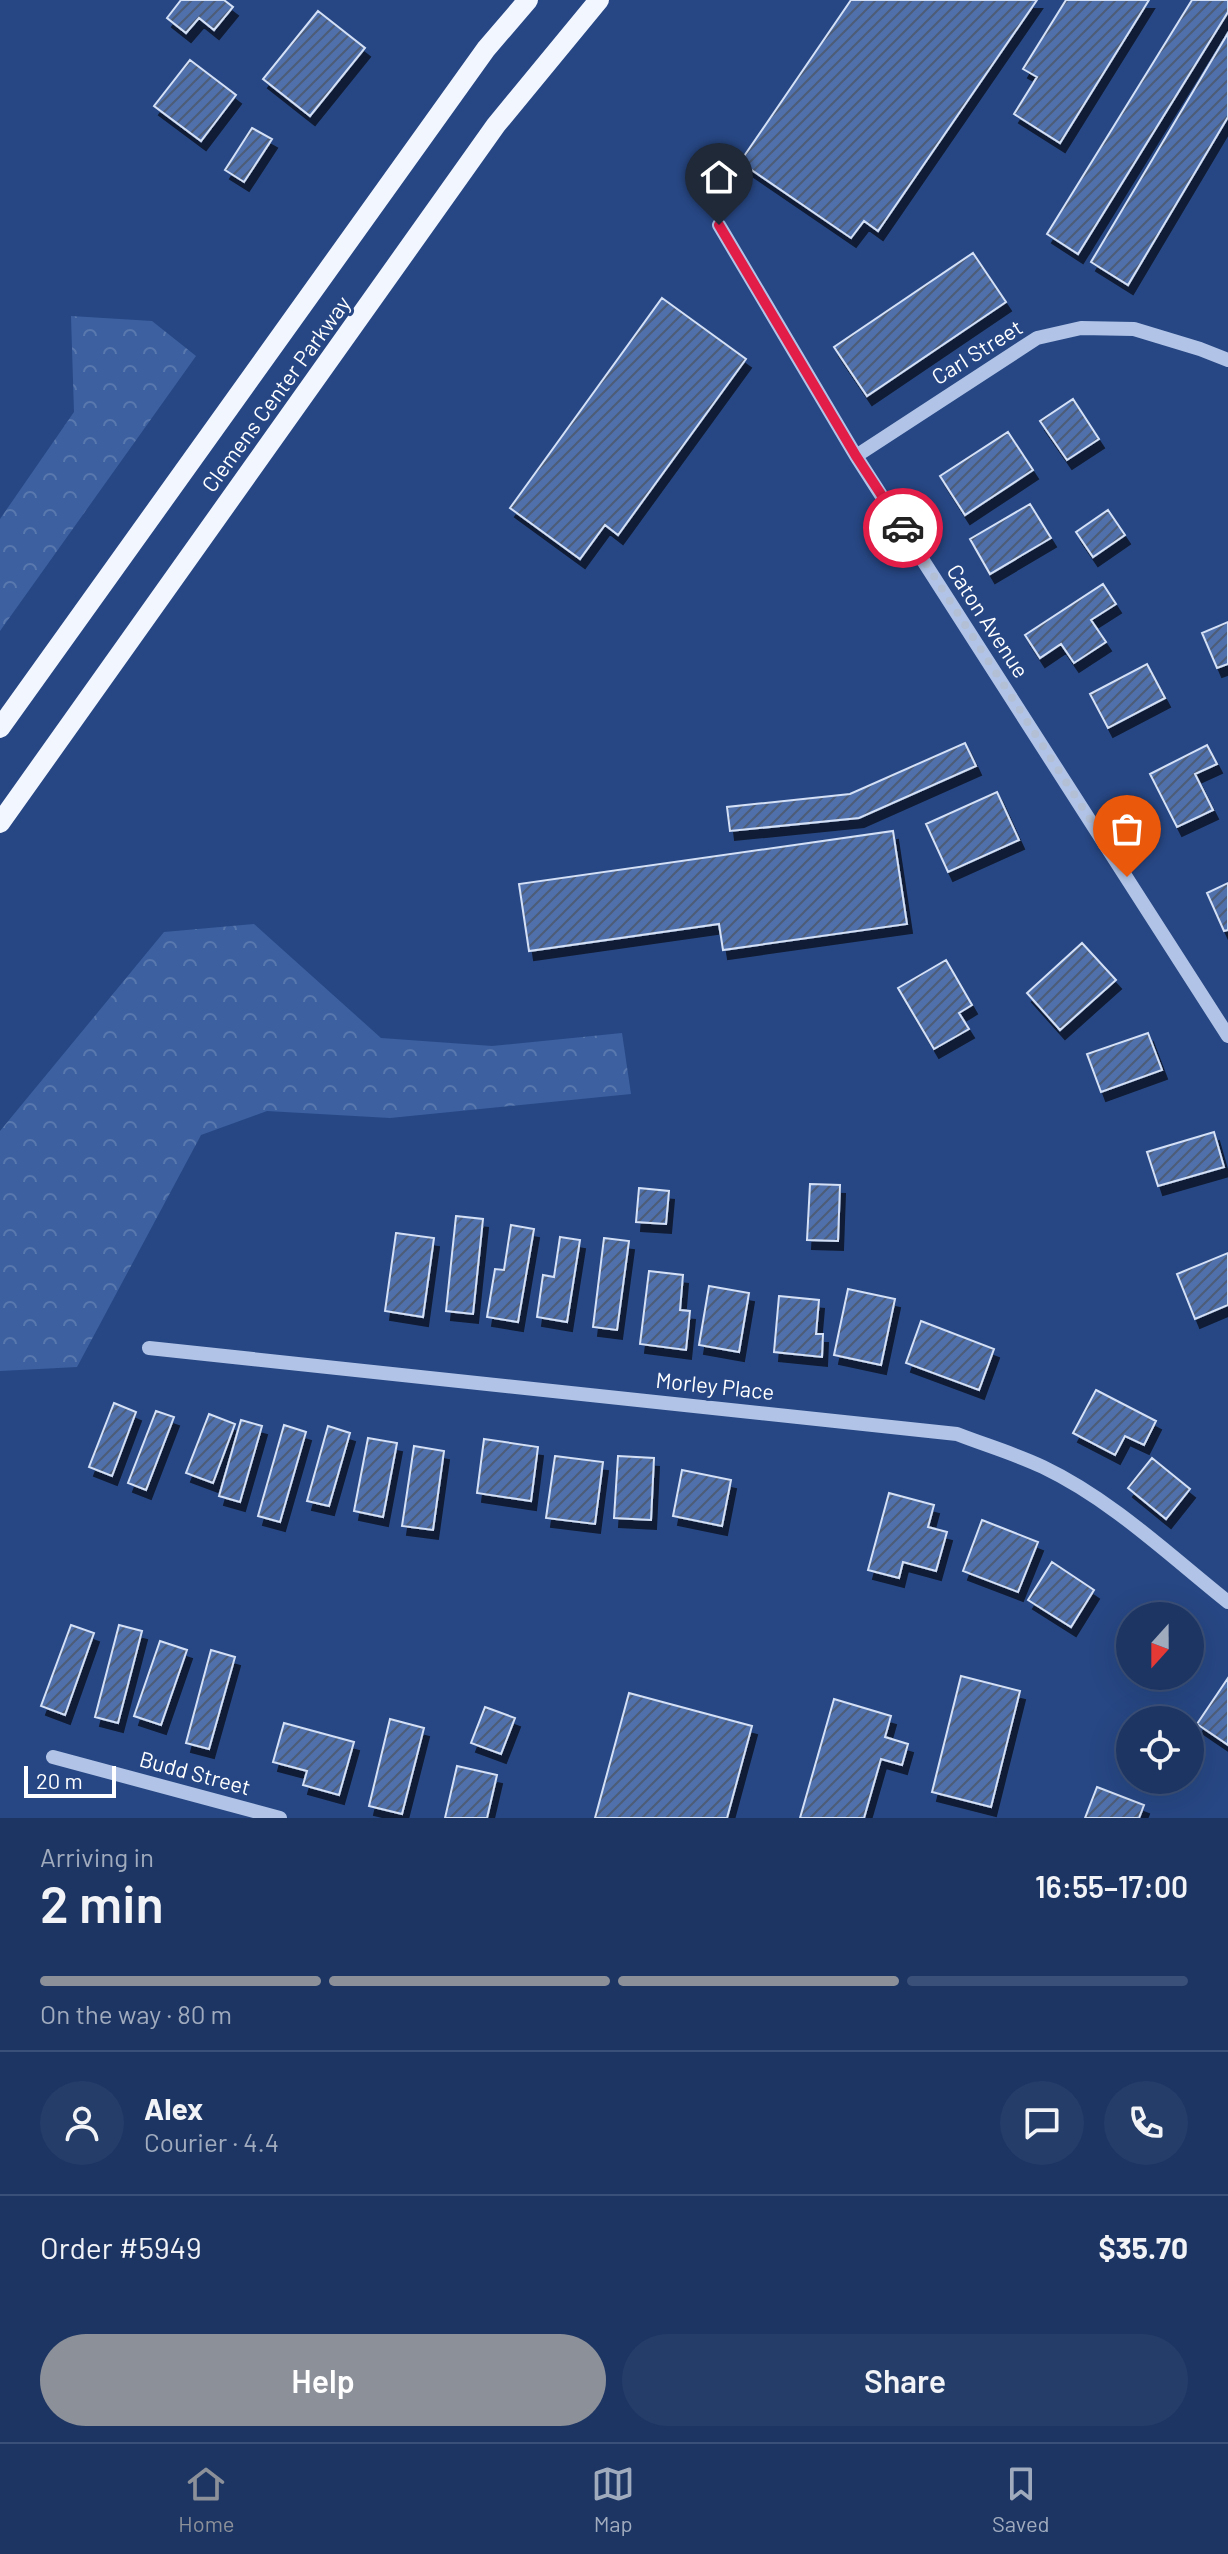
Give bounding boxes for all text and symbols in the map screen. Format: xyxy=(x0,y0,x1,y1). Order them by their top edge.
pin xyxy=(685,143,753,225)
icon: home xyxy=(697,155,741,199)
street label: Clemens Center Parkway xyxy=(195,290,355,496)
street label: Carl Street xyxy=(926,313,1027,389)
courier xyxy=(863,488,943,568)
icon: car xyxy=(881,506,925,550)
street label: Caton Avenue xyxy=(942,559,1035,682)
pin xyxy=(1093,795,1161,877)
icon: bag xyxy=(1105,807,1149,851)
street label: Morley Place xyxy=(654,1366,776,1404)
north arrow xyxy=(1116,1602,1204,1690)
map controls xyxy=(1116,1602,1204,1794)
button: locate xyxy=(1116,1706,1204,1794)
street label: Budd Street xyxy=(137,1745,254,1799)
scale bar xyxy=(24,1762,116,1798)
text: 20 m xyxy=(36,1767,83,1793)
text: Arriving in xyxy=(40,1841,154,1872)
text: 16:55–17:00 xyxy=(1035,1868,1188,1904)
text: 2 min xyxy=(40,1871,164,1933)
text: On the way · 80 m xyxy=(40,1998,232,2029)
button: person xyxy=(40,2081,124,2165)
button: chat xyxy=(1000,2081,1084,2165)
button: phone xyxy=(1104,2081,1188,2165)
text: Alex xyxy=(144,2090,203,2126)
text: Courier · 4.4 xyxy=(144,2126,279,2157)
text: Order #5949 xyxy=(40,2229,202,2265)
text: $35.70 xyxy=(1098,2229,1188,2265)
button: Help xyxy=(40,2334,606,2426)
button: Share xyxy=(622,2334,1188,2426)
tab: Home xyxy=(178,2462,235,2536)
tab: Map xyxy=(591,2462,635,2536)
tab: Saved xyxy=(992,2462,1050,2536)

